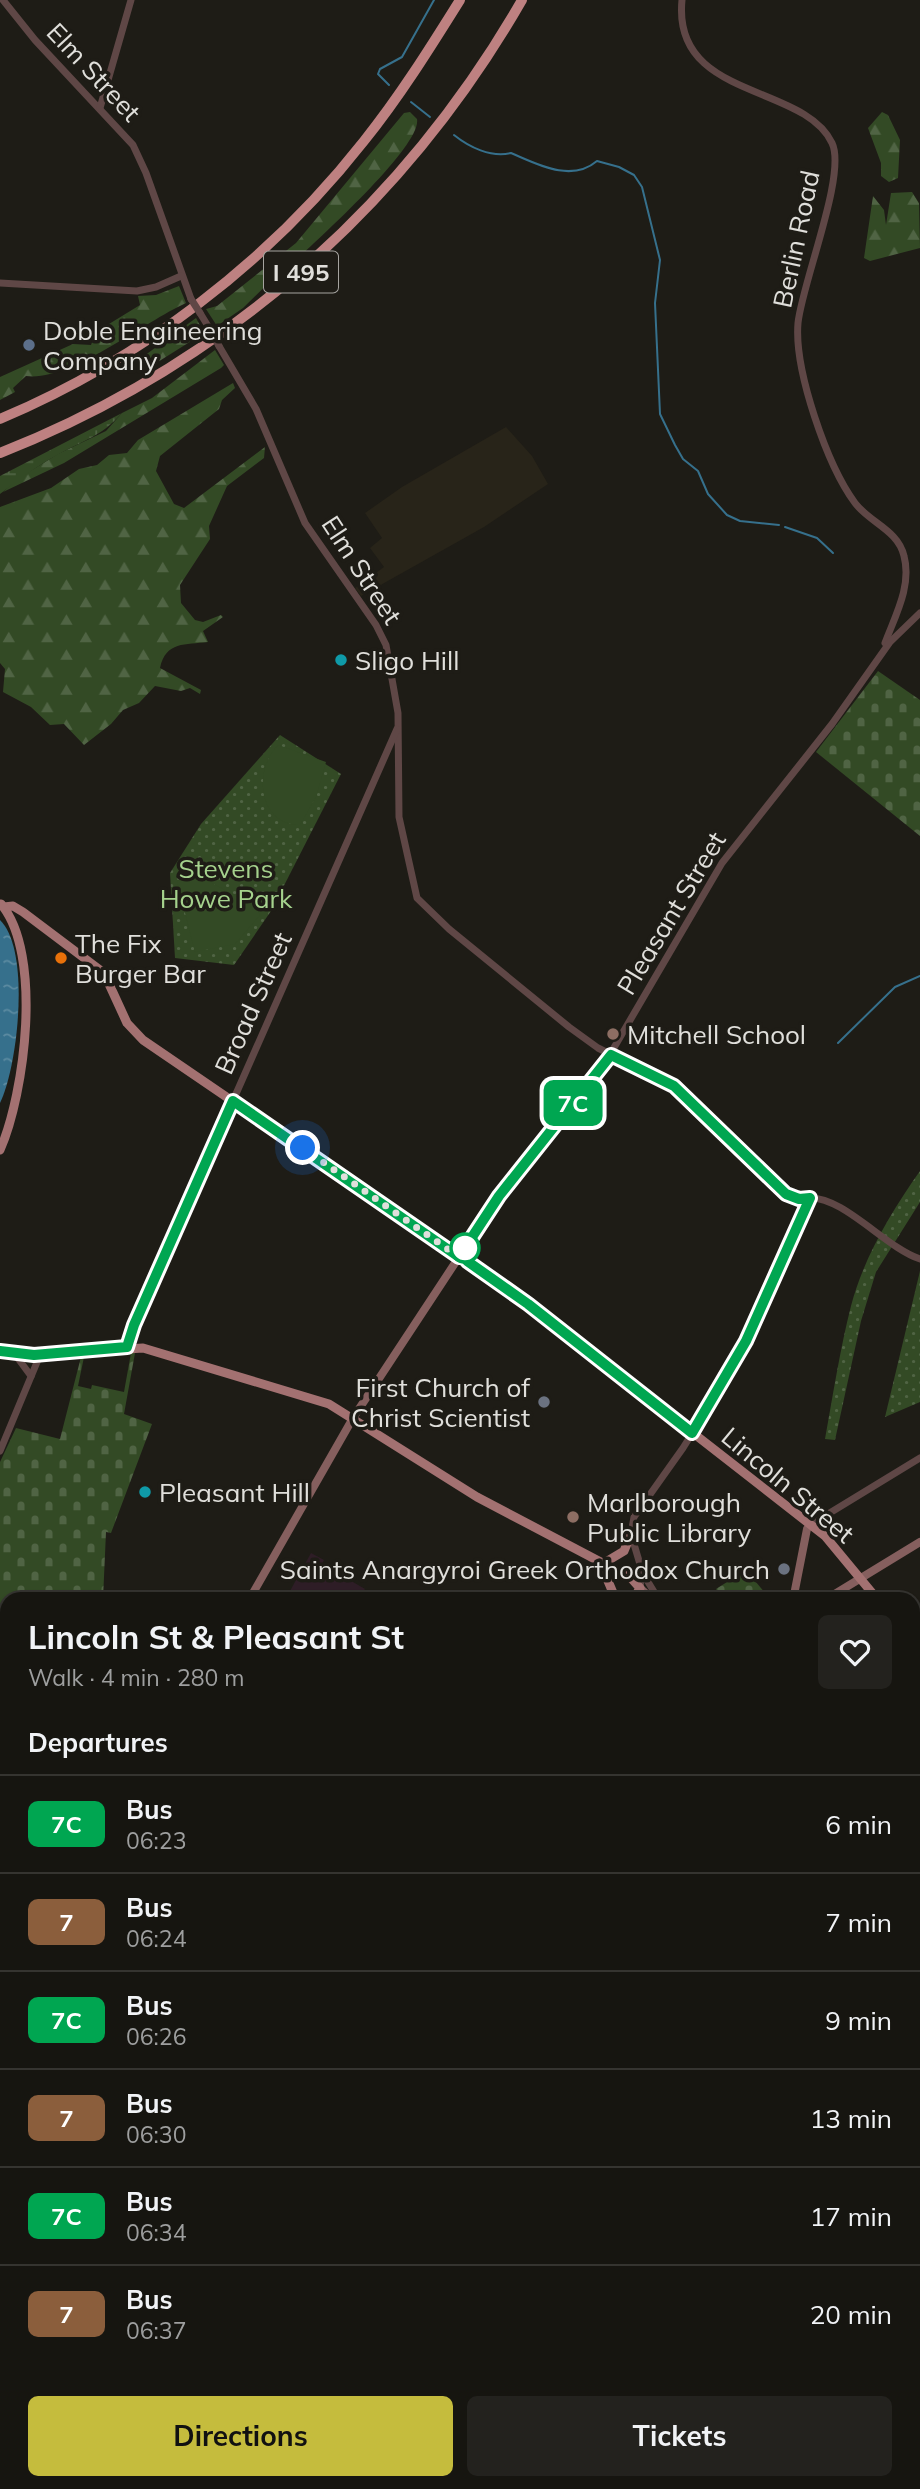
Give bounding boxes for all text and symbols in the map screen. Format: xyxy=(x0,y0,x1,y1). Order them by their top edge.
street label: Elm Street xyxy=(40,16,148,128)
street label: Berlin Road xyxy=(765,167,827,311)
road number: I 495 xyxy=(264,251,338,292)
place label: Doble Engineering Company xyxy=(43,314,262,377)
marker: Doble Engineering Company xyxy=(21,337,37,353)
street label: Elm Street xyxy=(315,509,409,631)
place label: Sligo Hill xyxy=(355,644,459,677)
marker: Sligo Hill xyxy=(333,652,349,668)
street label: Pleasant Street xyxy=(609,825,733,1001)
park label: Stevens Howe Park xyxy=(160,852,293,915)
place label: The Fix Burger Bar xyxy=(75,927,206,990)
street label: Broad Street xyxy=(207,927,299,1079)
marker: The Fix Burger Bar xyxy=(53,950,69,966)
place label: Mitchell School xyxy=(627,1018,806,1051)
marker: Mitchell School xyxy=(605,1026,621,1042)
line badge: 7C xyxy=(542,1080,604,1126)
text: 7C xyxy=(558,1088,588,1118)
your location xyxy=(285,1130,320,1165)
unlabelled marker xyxy=(450,1233,480,1263)
place label: First Church of Christ Scientist xyxy=(351,1371,531,1434)
marker: First Church of Christ Scientist xyxy=(536,1394,552,1410)
street label: Lincoln Street xyxy=(715,1420,861,1550)
place label: Pleasant Hill xyxy=(159,1476,310,1509)
marker: Pleasant Hill xyxy=(137,1484,153,1500)
place label: Marlborough Public Library xyxy=(587,1486,751,1549)
marker: Marlborough Public Library xyxy=(565,1509,581,1525)
place label: Saints Anargyroi Greek Orthodox Church xyxy=(280,1553,770,1586)
marker: Saints Anargyroi Greek Orthodox Church xyxy=(776,1561,792,1577)
button: heart xyxy=(818,1615,892,1689)
text: Lincoln St & Pleasant St xyxy=(28,1616,404,1657)
text: Walk · 4 min · 280 m xyxy=(28,1663,245,1692)
text: Departures xyxy=(28,1726,168,1759)
text: Bus xyxy=(126,1793,172,1826)
text: 6 min xyxy=(825,1808,892,1841)
text: 7C xyxy=(51,1809,82,1839)
text: 06:23 xyxy=(126,1826,186,1855)
text: Bus xyxy=(126,1891,172,1924)
text: 7 min xyxy=(825,1906,892,1939)
text: 7 xyxy=(59,1907,74,1937)
text: 06:24 xyxy=(126,1924,186,1953)
text: Bus xyxy=(126,1989,172,2022)
text: 9 min xyxy=(825,2004,892,2037)
text: 7C xyxy=(51,2005,82,2035)
text: 06:26 xyxy=(126,2022,186,2051)
text: Bus xyxy=(126,2087,172,2120)
text: 13 min xyxy=(810,2102,892,2135)
text: 7 xyxy=(59,2103,74,2133)
text: 06:30 xyxy=(126,2120,186,2149)
text: Bus xyxy=(126,2185,172,2218)
text: 17 min xyxy=(810,2200,892,2233)
text: 7C xyxy=(51,2201,82,2231)
text: 06:34 xyxy=(126,2218,186,2247)
text: Bus xyxy=(126,2283,172,2316)
text: 20 min xyxy=(810,2298,892,2331)
text: 7 xyxy=(59,2299,74,2329)
text: 06:37 xyxy=(126,2316,186,2345)
button: Directions xyxy=(28,2396,453,2476)
button: Tickets xyxy=(467,2396,892,2476)

